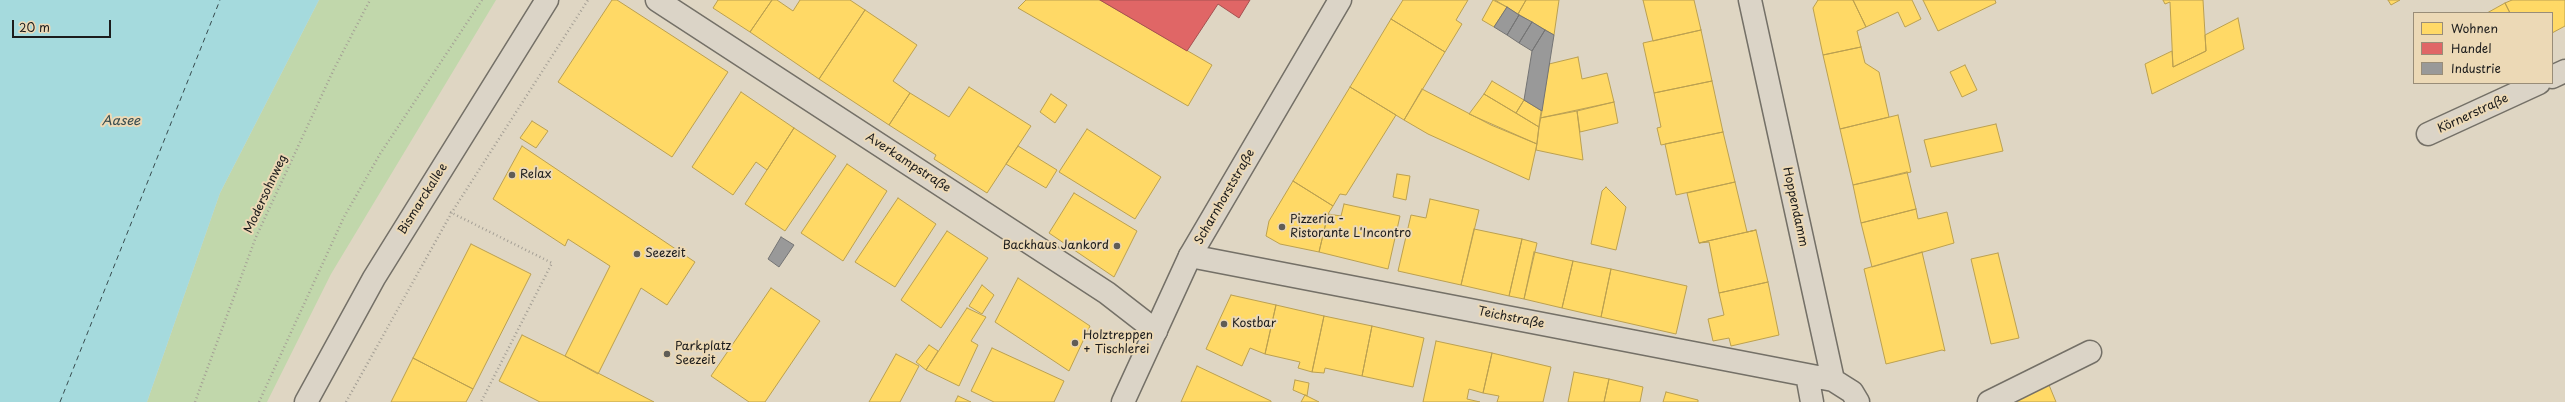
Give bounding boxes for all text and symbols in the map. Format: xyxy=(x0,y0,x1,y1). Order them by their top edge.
scale bar xyxy=(14,12,113,38)
legend xyxy=(2413,12,2553,84)
text: 20 m xyxy=(19,18,50,36)
text: Wohnen xyxy=(2451,19,2498,37)
text: Handel xyxy=(2451,39,2491,57)
text: Industrie xyxy=(2451,59,2501,77)
street label: Körnerstraße xyxy=(2435,91,2511,137)
water label: Aasee xyxy=(102,113,140,129)
street label: Averkampstraße xyxy=(863,130,953,196)
street label: Scharnhorststraße xyxy=(1192,147,1258,247)
street label: Modersohnweg xyxy=(241,152,291,236)
street label: Bismarckallee xyxy=(395,161,451,237)
street label: Hoppendamm xyxy=(1780,166,1810,248)
place label: Relax xyxy=(520,168,551,182)
marker: Relax xyxy=(507,170,517,180)
place label: Pizzeria - Ristorante L'Incontro xyxy=(1290,213,1411,241)
marker: Pizzeria - Ristorante L'Incontro xyxy=(1277,222,1287,232)
place label: Backhaus Jankord xyxy=(1003,239,1109,253)
marker: Backhaus Jankord xyxy=(1112,241,1122,251)
place label: Seezeit xyxy=(645,247,686,261)
marker: Seezeit xyxy=(632,249,642,259)
street label: Teichstraße xyxy=(1477,304,1545,332)
place label: Kostbar xyxy=(1232,317,1276,331)
marker: Kostbar xyxy=(1219,319,1229,329)
place label: Holztreppen + Tischlerei xyxy=(1083,329,1153,357)
marker: Holztreppen + Tischlerei xyxy=(1070,338,1080,348)
place label: Parkplatz Seezeit xyxy=(675,340,731,368)
marker: Parkplatz Seezeit xyxy=(662,349,672,359)

